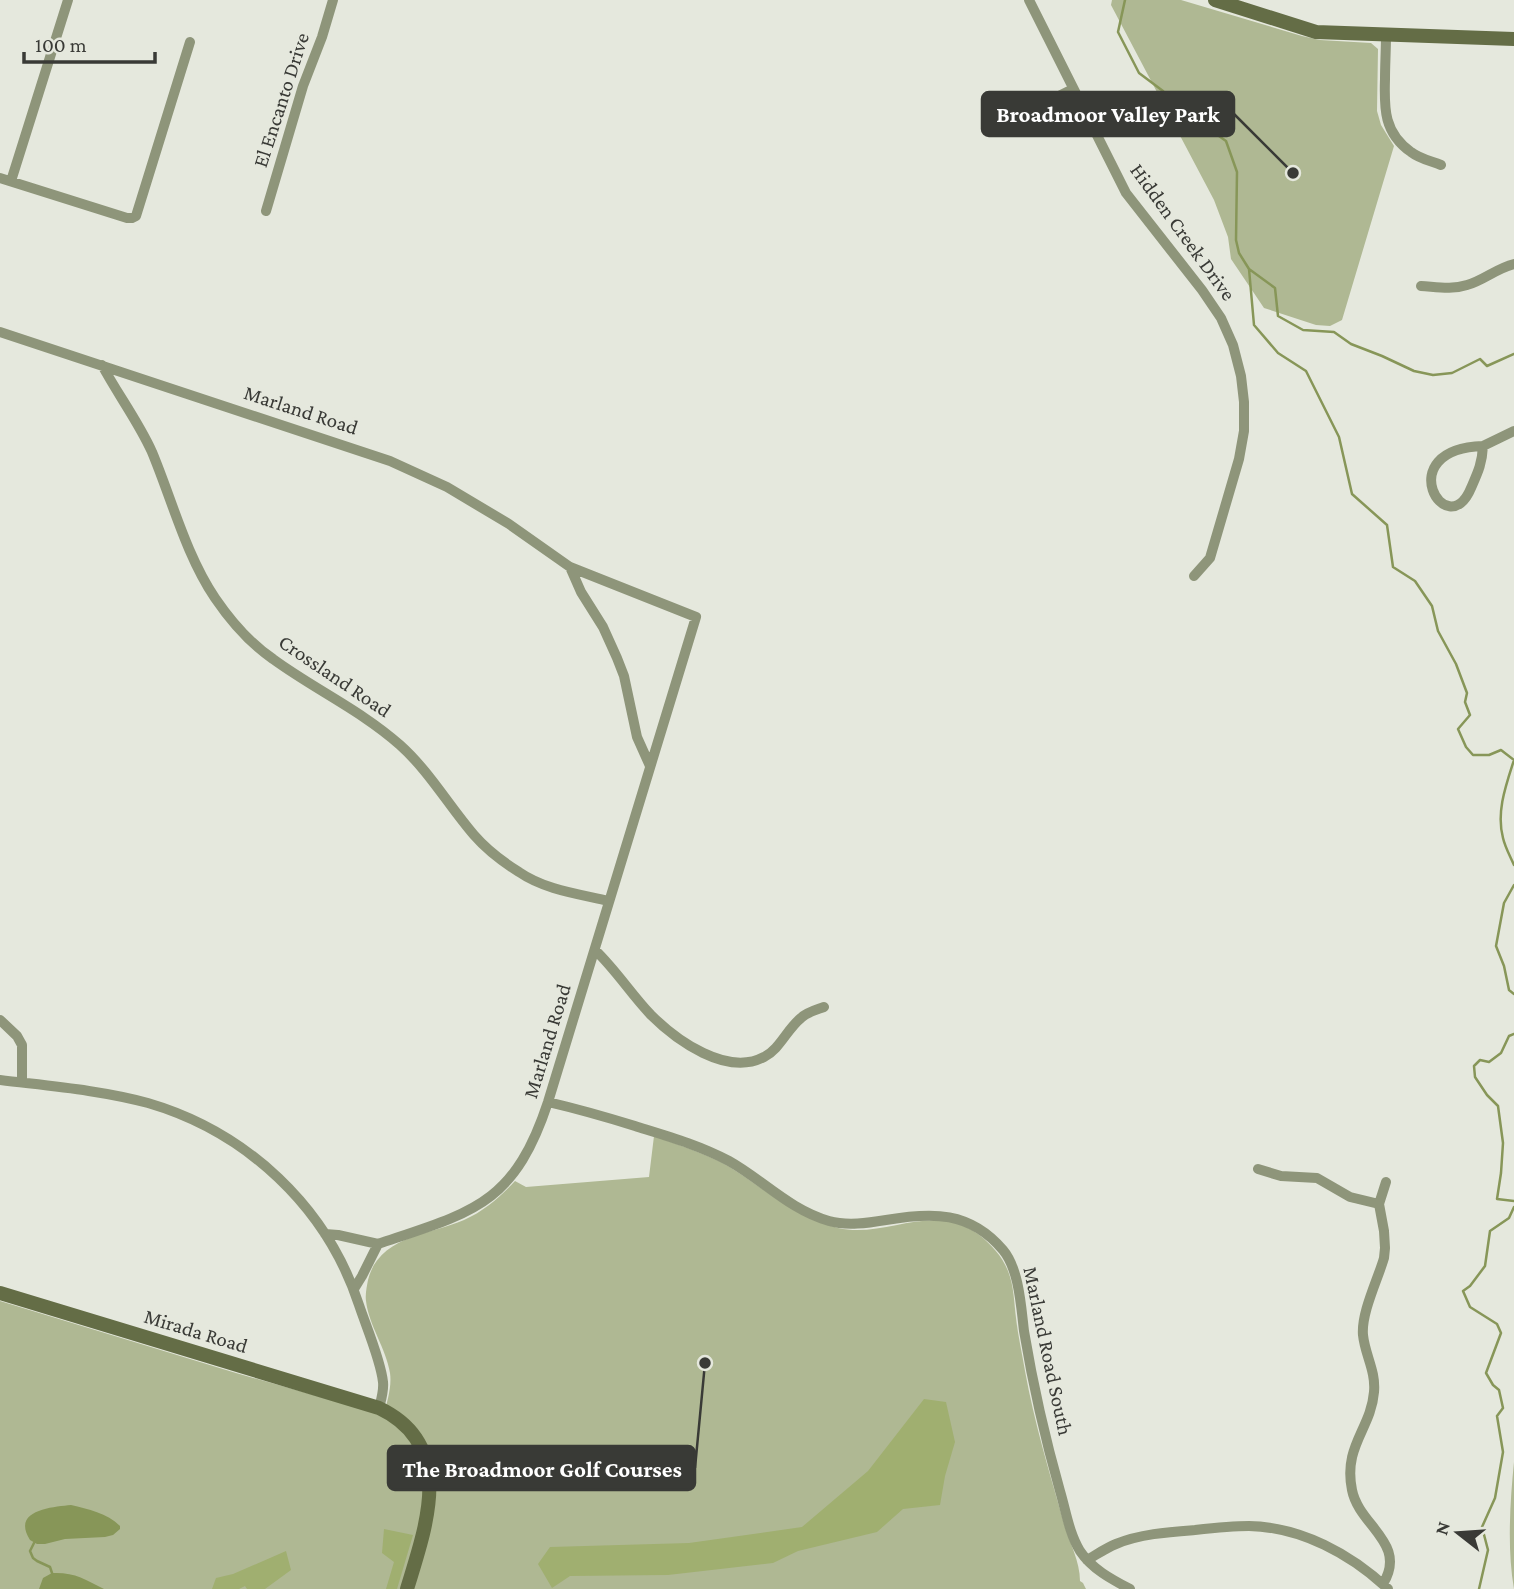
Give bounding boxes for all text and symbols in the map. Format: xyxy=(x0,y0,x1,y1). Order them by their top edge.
scale bar xyxy=(24,21,156,65)
street label: El Encanto Drive xyxy=(248,30,314,170)
text: 100 m xyxy=(35,33,87,57)
callout: Broadmoor Valley Park xyxy=(982,92,1234,136)
text: Broadmoor Valley Park xyxy=(996,101,1220,127)
street label: Hidden Creek Drive xyxy=(1125,159,1241,305)
street label: Marland Road xyxy=(241,380,361,440)
street label: Crossland Road xyxy=(274,630,396,722)
street label: Marland Road xyxy=(518,981,576,1101)
street label: Marland Road South xyxy=(1018,1264,1078,1438)
street label: Mirada Road xyxy=(141,1304,251,1358)
callout: The Broadmoor Golf Courses xyxy=(388,1446,695,1490)
text: The Broadmoor Golf Courses xyxy=(402,1456,682,1482)
north arrow xyxy=(1423,1498,1493,1568)
text: N xyxy=(1430,1519,1454,1537)

